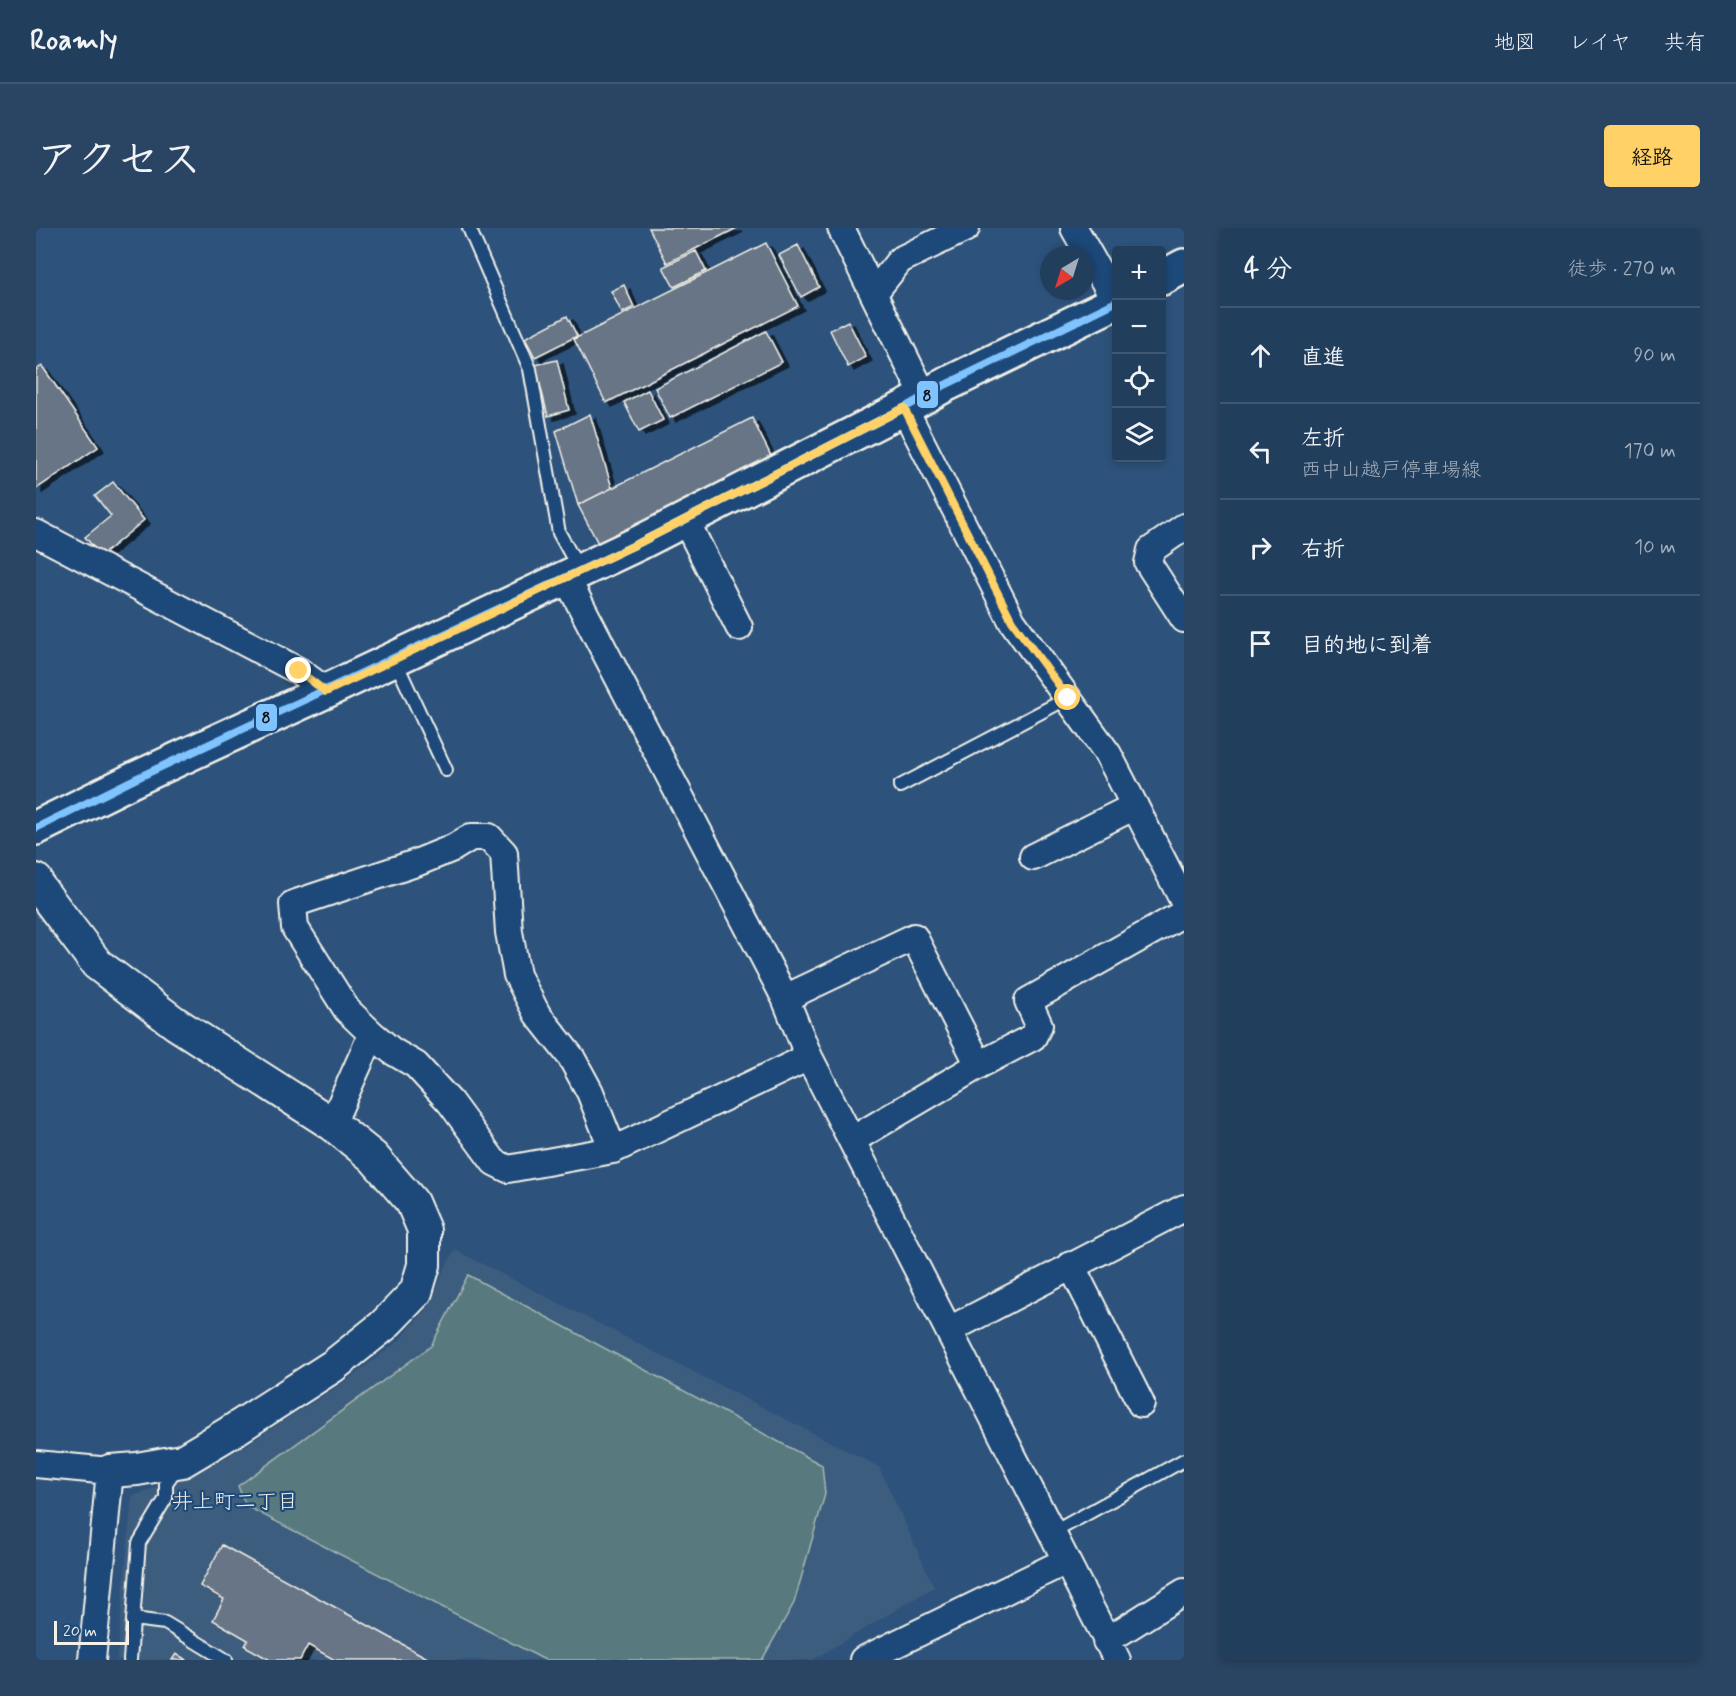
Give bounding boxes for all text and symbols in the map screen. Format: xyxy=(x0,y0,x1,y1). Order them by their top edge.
text: Roamly xyxy=(30,23,118,60)
text: 地図 xyxy=(1494,29,1536,57)
text: レイヤ xyxy=(1569,29,1631,57)
text: 共有 xyxy=(1664,29,1706,57)
button: 経路 xyxy=(1604,125,1700,187)
text: アクセス xyxy=(36,134,201,189)
north arrow xyxy=(1040,246,1094,300)
map controls xyxy=(1112,246,1166,462)
button: + xyxy=(1112,246,1166,300)
text: 4 分 xyxy=(1244,253,1292,287)
text: 徒歩 · 270 m xyxy=(1567,256,1676,283)
button: − xyxy=(1112,300,1166,354)
icon: ahead xyxy=(1244,339,1277,372)
text: 90 m xyxy=(1633,342,1676,369)
text: 直進 xyxy=(1301,344,1345,372)
button: locate xyxy=(1112,354,1166,408)
line badge: 8 xyxy=(916,380,939,409)
text: 8 xyxy=(922,386,932,407)
button: layers xyxy=(1112,408,1166,462)
text: 左折 xyxy=(1301,425,1345,453)
icon: left xyxy=(1244,435,1277,468)
text: 170 m xyxy=(1624,438,1676,465)
text: 西中山越戸停車場線 xyxy=(1301,457,1481,484)
icon: right xyxy=(1244,531,1277,564)
text: 10 m xyxy=(1634,534,1676,561)
text: 右折 xyxy=(1301,536,1345,564)
icon: arrive xyxy=(1244,627,1277,660)
text: 目的地に到着 xyxy=(1301,632,1433,660)
route end xyxy=(285,657,311,683)
route start xyxy=(1054,684,1080,710)
line badge: 8 xyxy=(255,703,278,732)
text: 8 xyxy=(261,708,271,729)
district label: 井上町二丁目 xyxy=(172,1488,298,1516)
scale bar xyxy=(54,1618,129,1646)
text: 20 m xyxy=(63,1621,97,1642)

